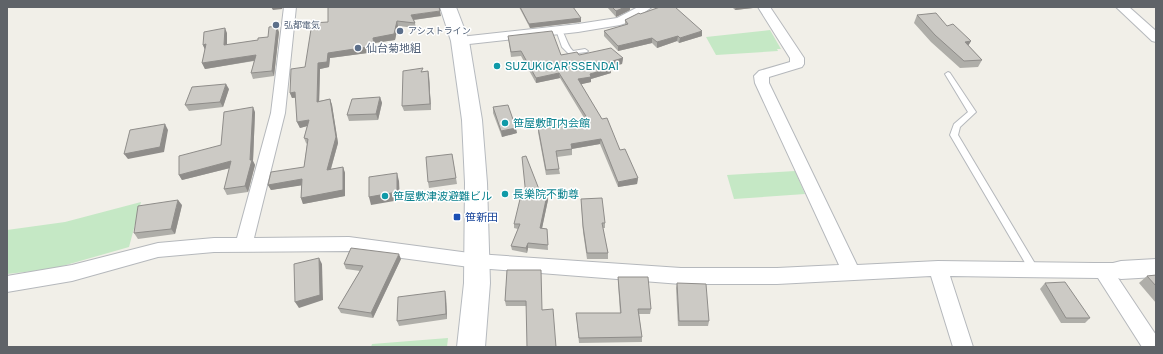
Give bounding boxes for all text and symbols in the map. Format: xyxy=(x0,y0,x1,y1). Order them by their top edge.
place label: 弘都電気 xyxy=(284,19,320,30)
marker: 弘都電気 xyxy=(271,20,281,30)
place label: アシストライン xyxy=(408,25,471,36)
marker: アシストライン xyxy=(395,26,405,36)
place label: 仙台菊地組 xyxy=(366,42,421,54)
marker: 仙台菊地組 xyxy=(353,43,363,53)
place label: SUZUKICAR’SSENDAI xyxy=(505,60,619,72)
marker: SUZUKICAR’SSENDAI xyxy=(492,61,502,71)
place label: 笹屋敷町内会館 xyxy=(513,117,590,129)
marker: 笹屋敷町内会館 xyxy=(500,118,510,128)
place label: 長樂院不動尊 xyxy=(513,188,579,200)
marker: 長樂院不動尊 xyxy=(500,189,510,199)
place label: 笹屋敷津波避難ビル xyxy=(393,190,492,202)
marker: 笹屋敷津波避難ビル xyxy=(380,191,390,201)
place label: 笹新田 xyxy=(465,211,498,223)
marker: 笹新田 xyxy=(452,212,462,222)

